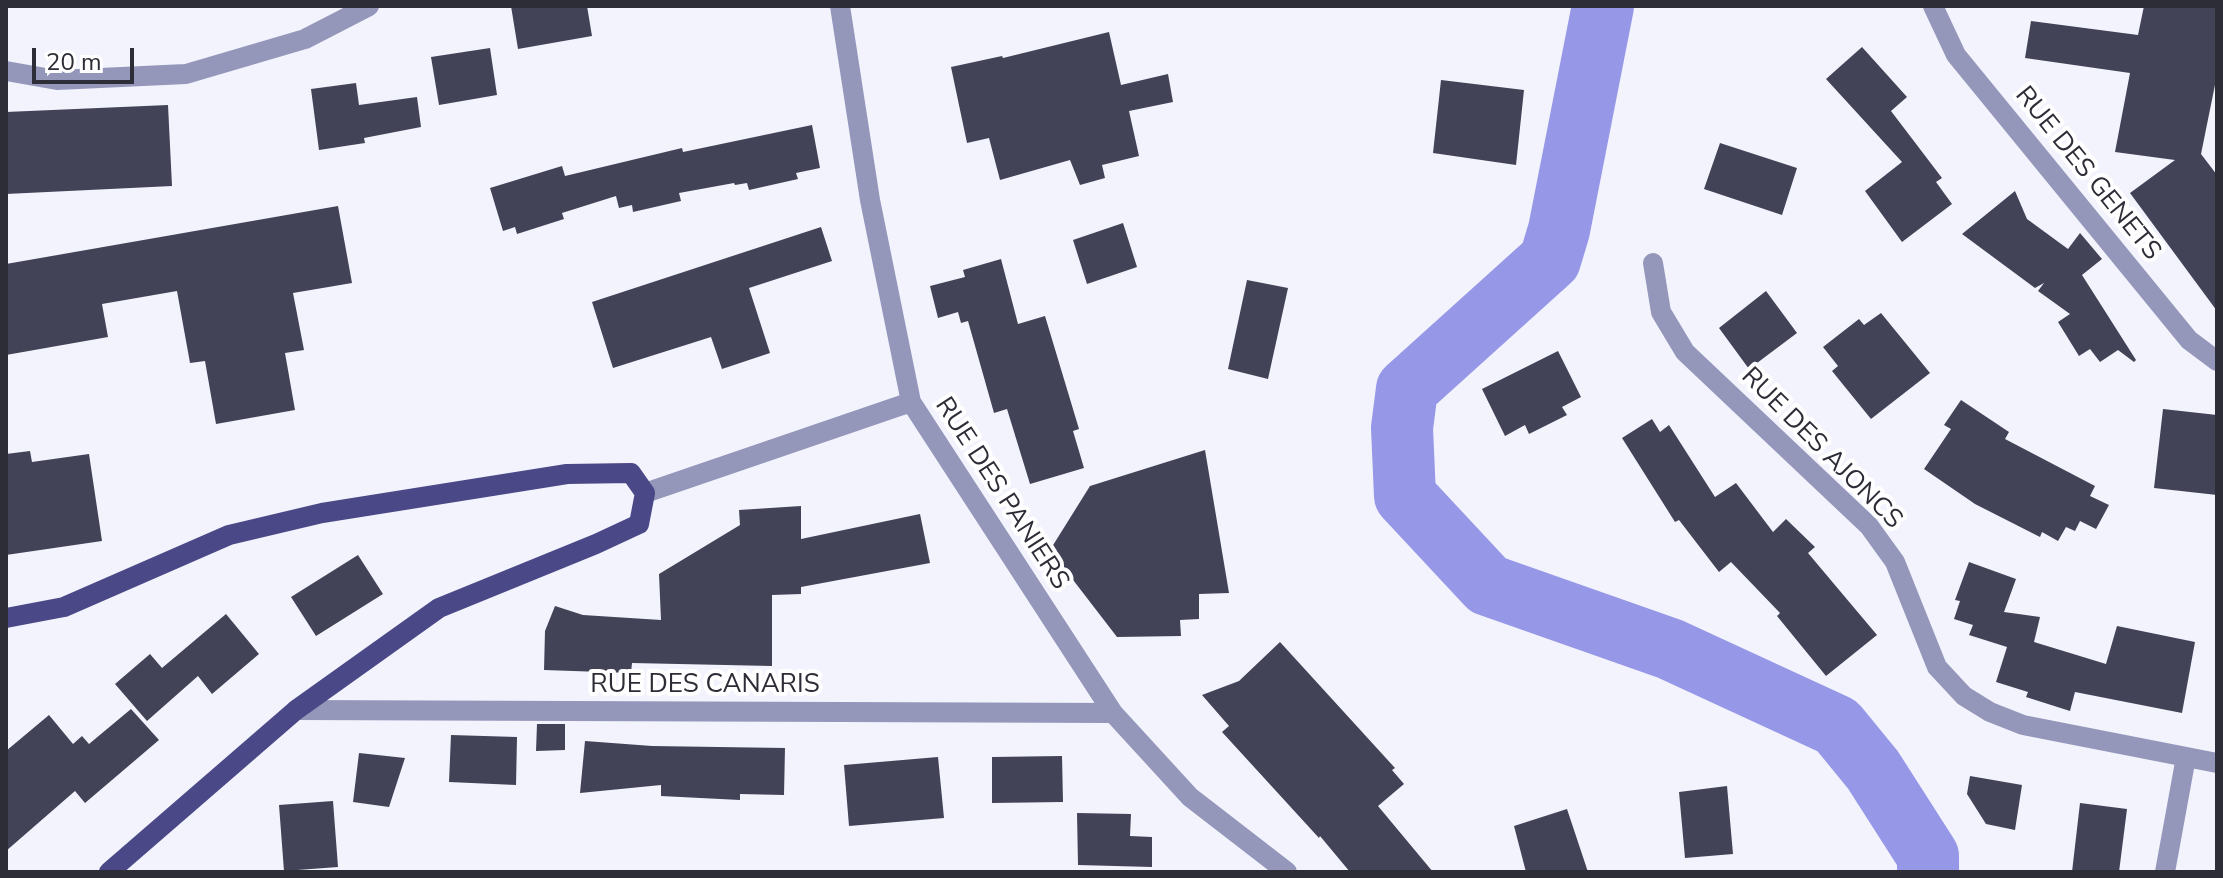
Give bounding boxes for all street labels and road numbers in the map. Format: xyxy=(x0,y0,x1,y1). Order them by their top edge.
street label: RUE DES GENETS xyxy=(2007,81,2167,267)
street label: RUE DES AJONCS xyxy=(1734,362,1908,536)
street label: RUE DES PANIERS xyxy=(927,392,1075,596)
street label: RUE DES CANARIS xyxy=(590,670,820,702)

